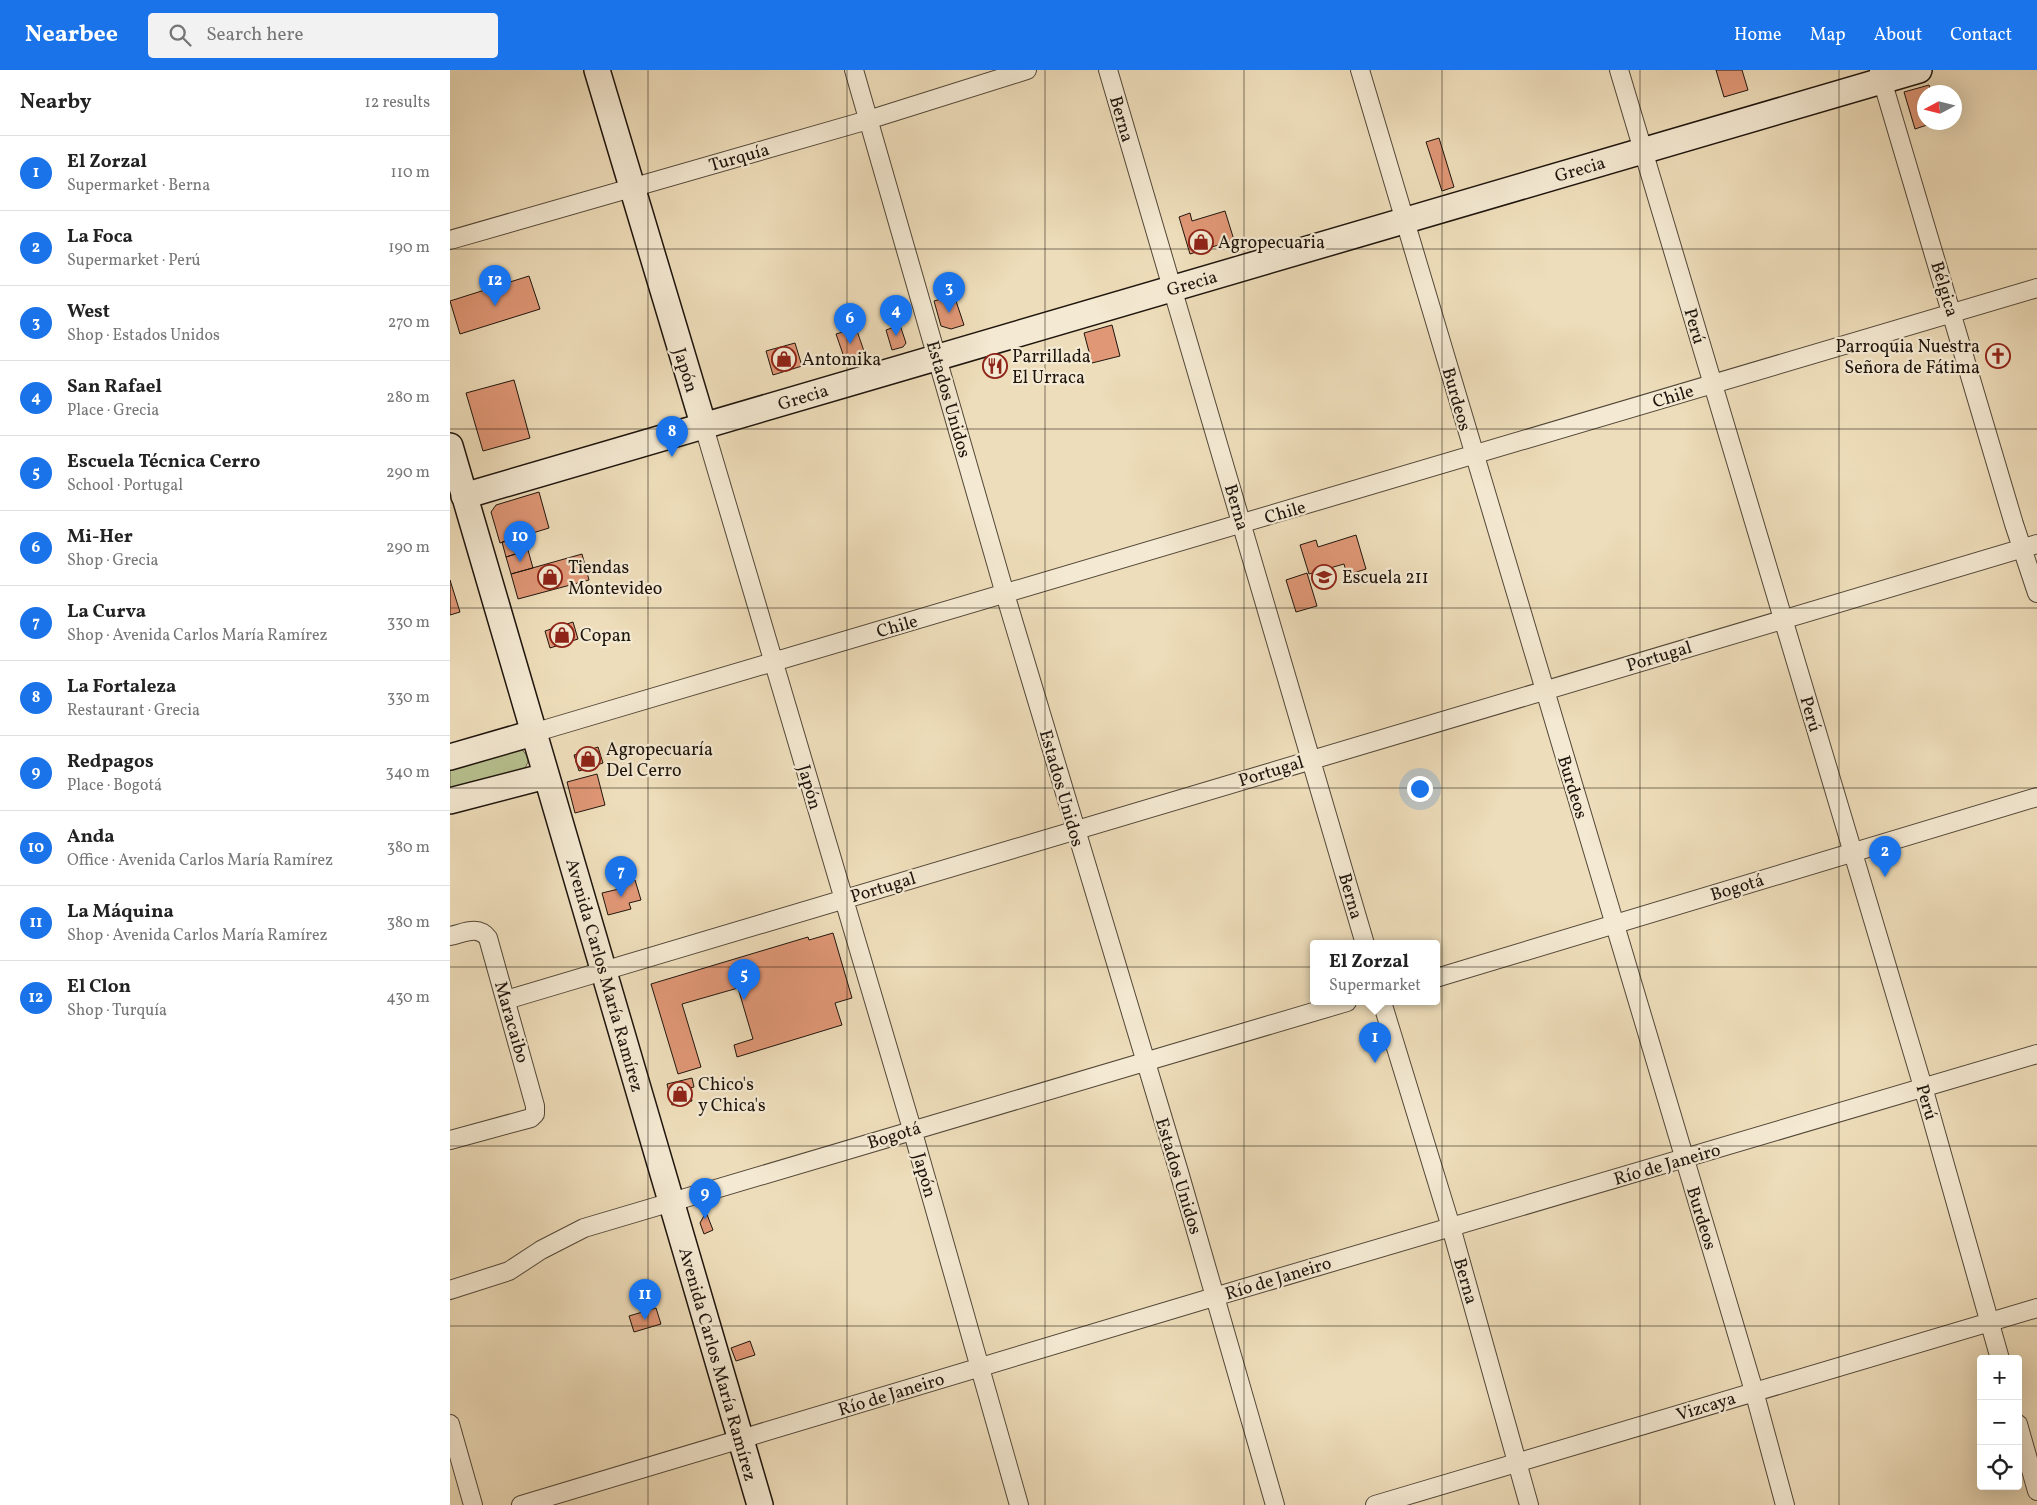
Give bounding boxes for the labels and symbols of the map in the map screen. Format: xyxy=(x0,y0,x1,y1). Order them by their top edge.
north arrow xyxy=(1917,85,1962,130)
street label: Berna xyxy=(1102,93,1139,145)
street label: Turquía xyxy=(706,138,773,179)
street label: Grecia xyxy=(1552,151,1609,190)
shop icon: Agropecuaria xyxy=(1188,229,1214,255)
place label: Agropecuaria xyxy=(1218,231,1325,256)
street label: Bélgica xyxy=(1923,259,1964,320)
pin: 12 xyxy=(479,265,511,306)
street label: Grecia xyxy=(1164,265,1221,304)
pin: 3 xyxy=(933,272,965,313)
pin: 4 xyxy=(880,295,912,336)
pin: 6 xyxy=(834,303,866,344)
street label: Perú xyxy=(1677,306,1711,347)
place label: Parroquia Nuestra Señora de Fátima xyxy=(1835,335,1980,381)
street label: Estados Unidos xyxy=(919,338,976,461)
church icon: Parroquia Nuestra Señora de Fátima xyxy=(1985,343,2011,369)
street label: Japón xyxy=(666,345,703,396)
place label: Parrillada El Urraca xyxy=(1012,345,1091,391)
shop icon: Antomika xyxy=(771,346,797,372)
place label: Antomika xyxy=(802,348,881,373)
restaurant icon: Parrillada El Urraca xyxy=(982,353,1008,379)
street label: Burdeos xyxy=(1435,365,1477,434)
street label: Grecia xyxy=(775,379,832,418)
street label: Chile xyxy=(1650,379,1697,416)
pin: 8 xyxy=(656,416,688,457)
street label: Berna xyxy=(1217,481,1254,534)
street label: Chile xyxy=(1262,496,1309,531)
pin: 10 xyxy=(504,521,536,562)
place label: Tiendas Montevideo xyxy=(568,556,662,602)
shop icon: Tiendas Montevideo xyxy=(537,564,563,590)
school or university icon: Escuela 211 xyxy=(1311,564,1337,590)
place label: Escuela 211 xyxy=(1342,566,1429,591)
street label: Chile xyxy=(874,610,921,645)
shop icon: Copan xyxy=(549,622,575,648)
place label: Copan xyxy=(580,624,632,649)
street label: Portugal xyxy=(1624,636,1695,679)
street label: Perú xyxy=(1793,694,1827,735)
street label: Estados Unidos xyxy=(1032,727,1089,850)
place label: Agropecuaría Del Cerro xyxy=(606,738,713,784)
shop icon: Agropecuaría Del Cerro xyxy=(575,746,601,772)
street label: Portugal xyxy=(1236,751,1307,794)
street label: Burdeos xyxy=(1550,753,1593,822)
street label: Japón xyxy=(790,762,827,813)
your location xyxy=(1407,776,1433,802)
pin: 2 xyxy=(1869,836,1901,877)
street label: Avenida Carlos María Ramírez xyxy=(558,856,649,1095)
pin: 7 xyxy=(605,856,637,897)
street label: Portugal xyxy=(848,867,919,910)
street label: Bogotá xyxy=(1708,868,1767,908)
street label: Berna xyxy=(1331,870,1368,922)
pin: 5 xyxy=(728,959,760,1000)
street label: Maracaibo xyxy=(487,979,534,1066)
pin: 1 xyxy=(1359,1022,1391,1063)
place label: Chico's y Chica's xyxy=(698,1073,766,1119)
shop icon: Chico's y Chica's xyxy=(667,1081,693,1107)
street label: Perú xyxy=(1909,1082,1943,1123)
street label: Estados Unidos xyxy=(1148,1115,1207,1238)
street label: Bogotá xyxy=(865,1116,924,1156)
street label: Río de Janeiro xyxy=(1611,1138,1724,1193)
street label: Japón xyxy=(905,1150,942,1201)
pin: 9 xyxy=(689,1178,721,1219)
street label: Burdeos xyxy=(1679,1184,1722,1253)
street label: Avenida Carlos María Ramírez xyxy=(671,1245,762,1484)
street label: Río de Janeiro xyxy=(1222,1251,1335,1307)
street label: Berna xyxy=(1446,1255,1483,1307)
pin: 11 xyxy=(629,1279,661,1320)
street label: Río de Janeiro xyxy=(835,1367,948,1423)
street label: Vizcaya xyxy=(1674,1387,1739,1428)

